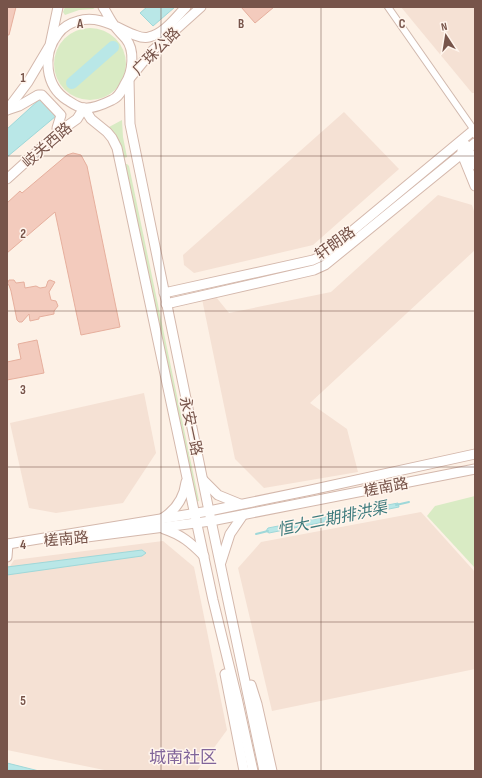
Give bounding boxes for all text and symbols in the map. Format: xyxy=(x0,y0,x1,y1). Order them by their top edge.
text: A xyxy=(76,16,84,32)
text: B xyxy=(238,16,244,32)
text: C xyxy=(399,16,406,32)
north arrow xyxy=(426,16,466,56)
text: N xyxy=(440,20,448,34)
street label: 广珠公路 xyxy=(128,23,184,79)
text: 1 xyxy=(20,70,26,86)
street label: 岐关西路 xyxy=(18,119,76,172)
street label: 轩朗路 xyxy=(312,222,359,264)
text: 2 xyxy=(20,226,26,242)
text: 3 xyxy=(20,382,26,398)
street label: 永安一路 xyxy=(175,395,206,457)
street label: 槎南路 xyxy=(362,474,410,501)
water label: 恒大二期排洪渠 xyxy=(276,498,391,540)
street label: 槎南路 xyxy=(43,528,89,551)
text: 4 xyxy=(20,537,26,553)
text: 5 xyxy=(20,693,26,709)
district label: 城南社区 xyxy=(149,748,217,768)

